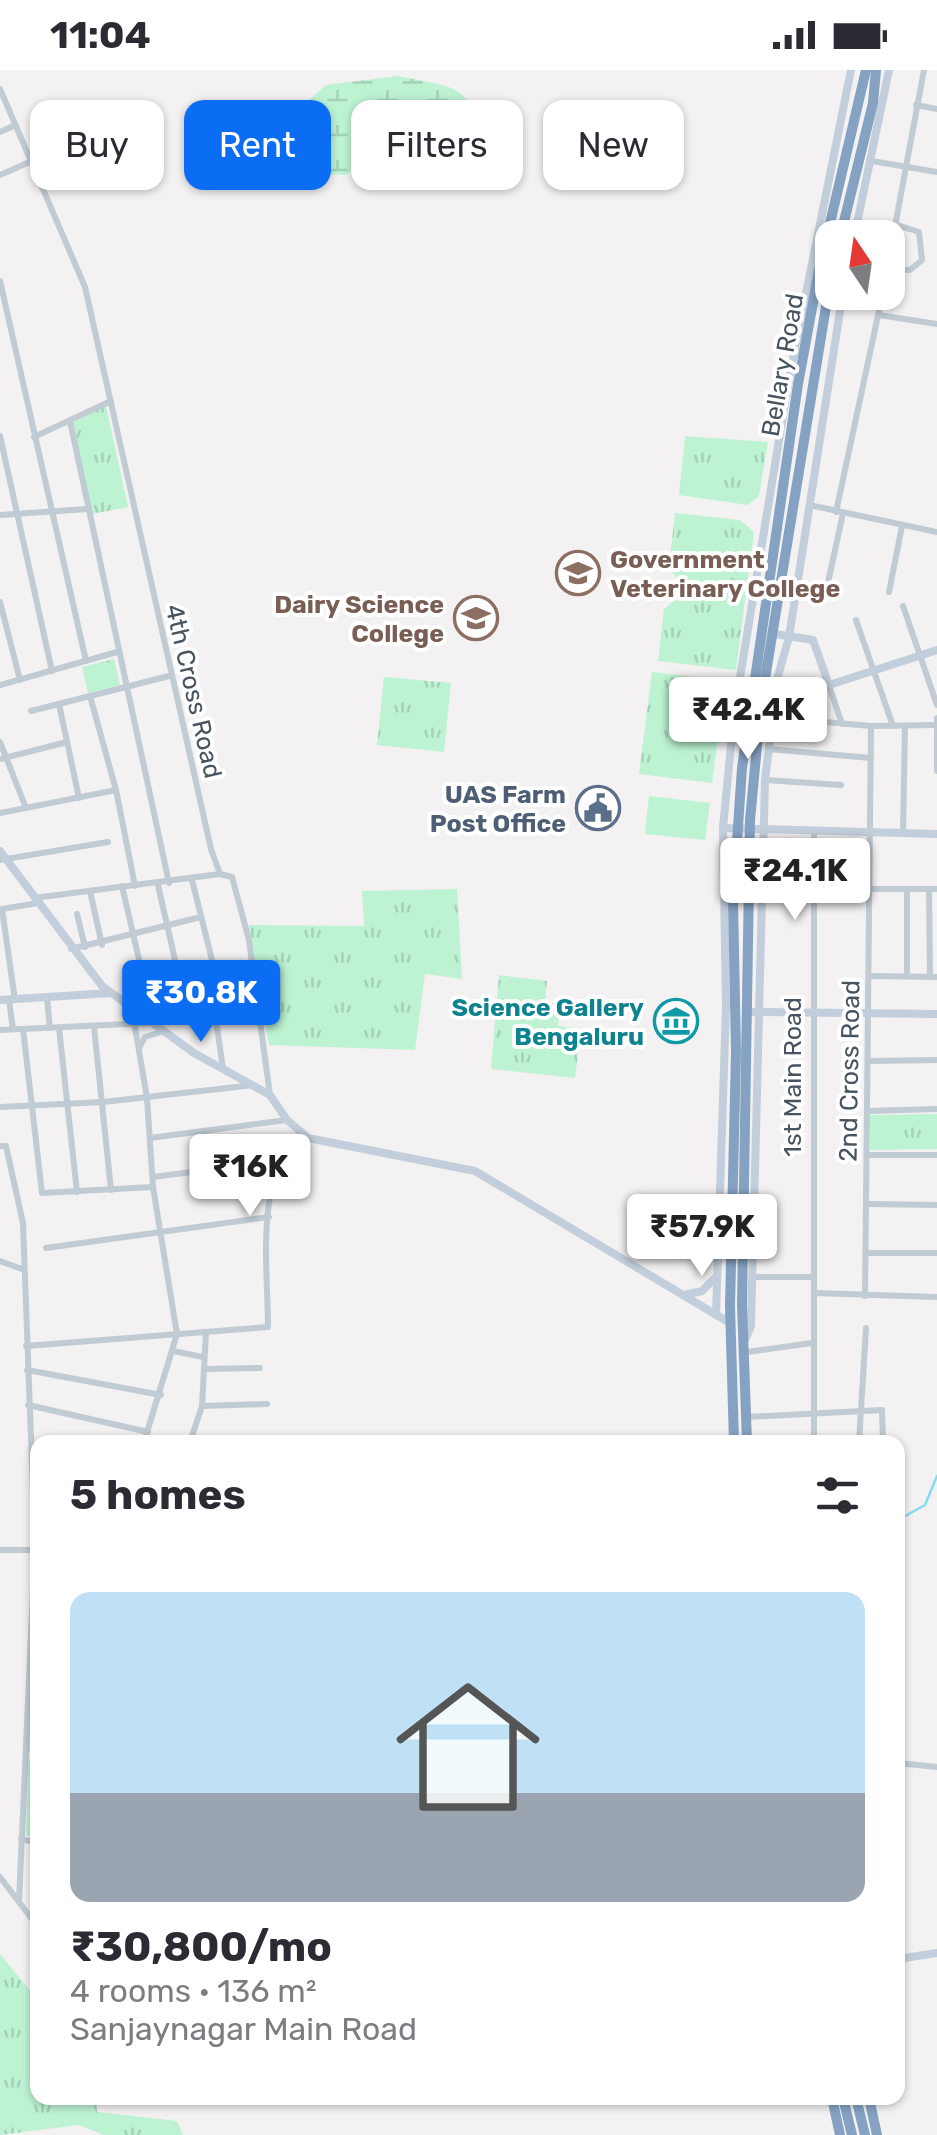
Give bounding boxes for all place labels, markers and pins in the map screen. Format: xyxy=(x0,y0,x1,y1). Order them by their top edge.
place label: Government Veterinary College xyxy=(610,545,840,603)
school or university icon: Government Veterinary College xyxy=(555,550,601,596)
place label: Dairy Science College xyxy=(274,590,444,648)
school or university icon: Dairy Science College xyxy=(453,595,499,641)
pin: ₹42.4K xyxy=(667,677,829,762)
place label: UAS Farm Post Office xyxy=(430,780,566,838)
public building icon: UAS Farm Post Office xyxy=(575,785,621,831)
pin: ₹24.1K xyxy=(714,838,876,923)
pin: ₹30.8K xyxy=(120,960,282,1045)
place label: Science Gallery Bengaluru xyxy=(451,993,644,1051)
museum icon: Science Gallery Bengaluru xyxy=(653,998,699,1044)
pin: ₹16K xyxy=(191,1134,309,1219)
pin: ₹57.9K xyxy=(621,1194,783,1279)

